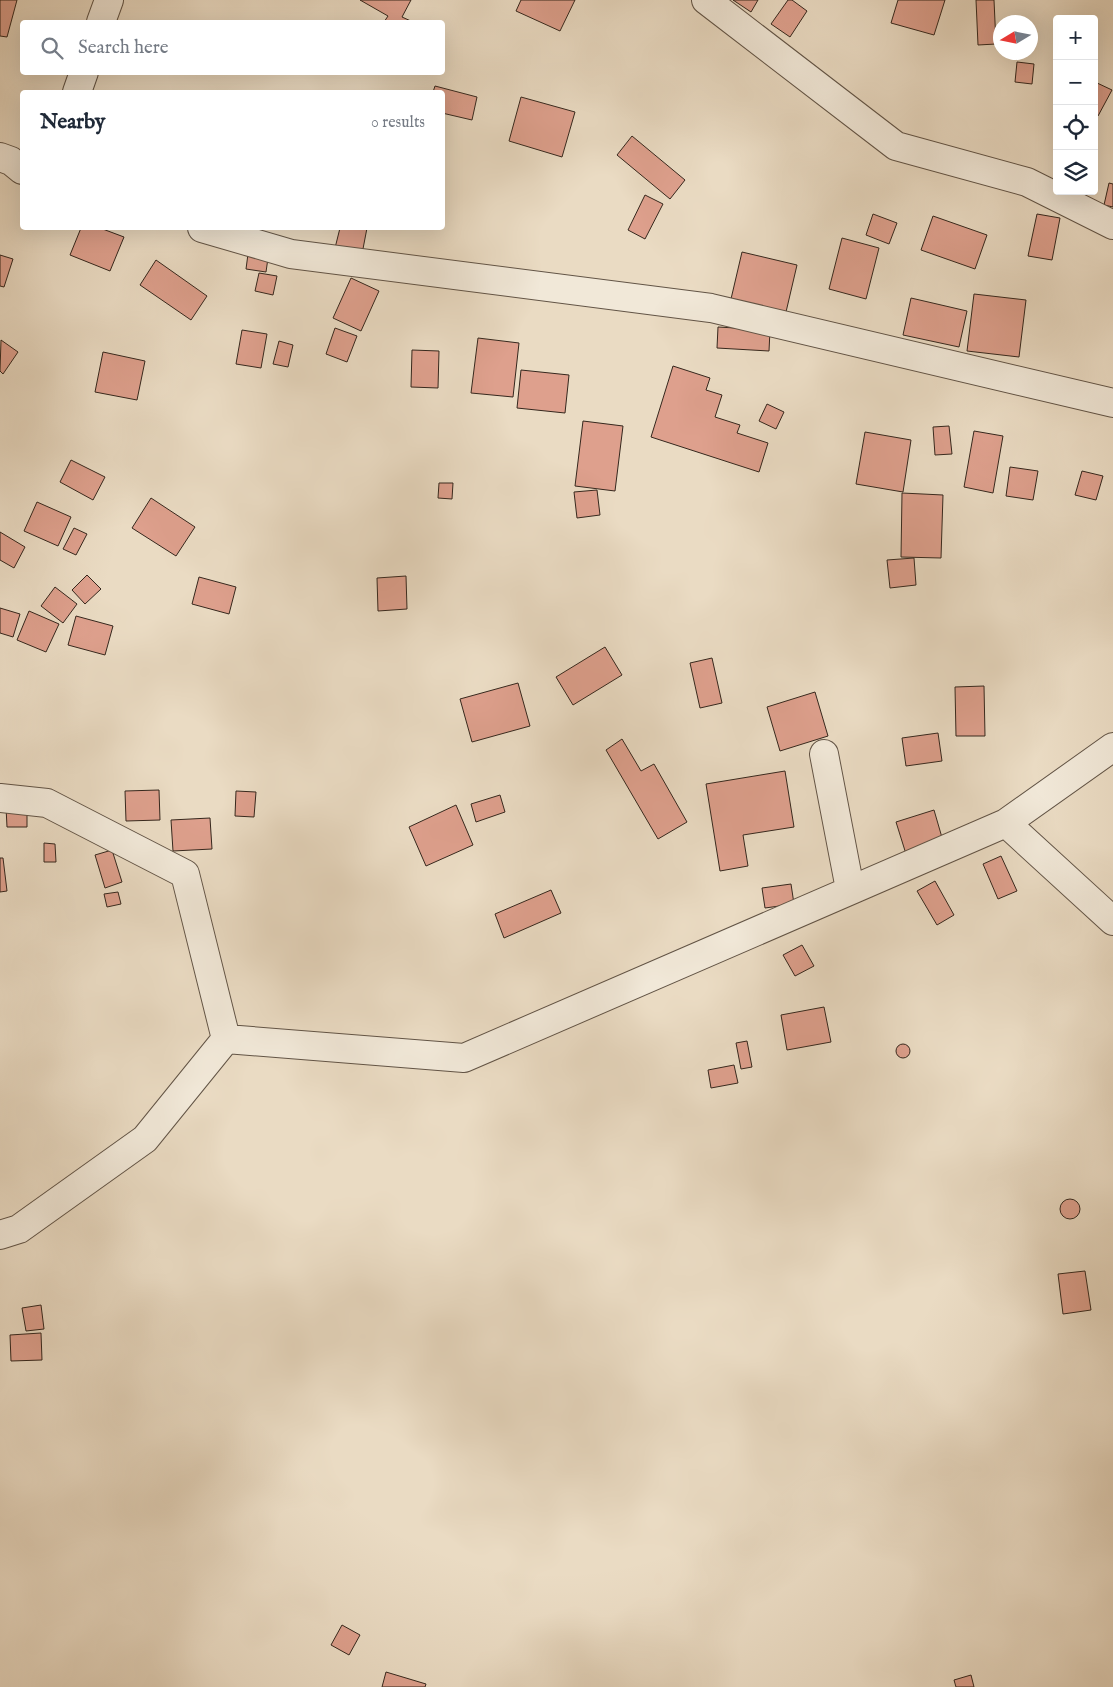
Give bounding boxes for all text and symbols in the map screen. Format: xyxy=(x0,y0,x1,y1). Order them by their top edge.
north arrow xyxy=(993,15,1038,60)
map controls xyxy=(1053,15,1098,195)
button: + xyxy=(1053,15,1098,60)
search box xyxy=(20,20,445,75)
icon: search xyxy=(38,34,66,62)
text: Search here xyxy=(78,36,169,60)
button: − xyxy=(1053,60,1098,105)
button: locate xyxy=(1053,105,1098,150)
text: Nearby xyxy=(40,109,105,136)
text: 0 results xyxy=(371,113,425,133)
button: layers xyxy=(1053,150,1098,195)

